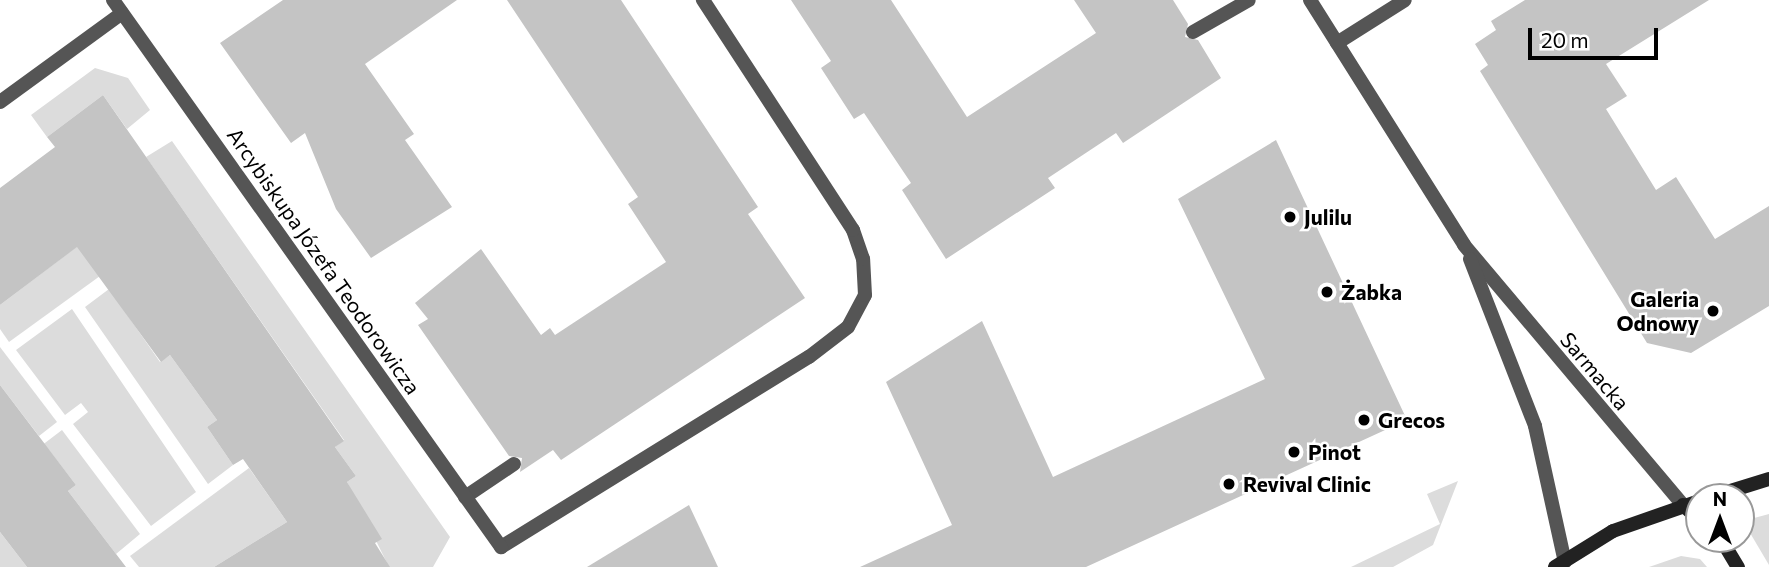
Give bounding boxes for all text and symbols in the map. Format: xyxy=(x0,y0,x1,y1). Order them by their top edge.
scale bar xyxy=(1531,14,1660,58)
text: 20 m xyxy=(1541,27,1589,52)
street label: Arcybiskupa Józefa Teodorowicza xyxy=(222,123,426,399)
place label: Julilu xyxy=(1304,204,1352,230)
marker: Julilu xyxy=(1282,209,1298,225)
place label: Żabka xyxy=(1341,279,1402,305)
marker: Żabka xyxy=(1319,284,1335,300)
place label: Galeria Odnowy xyxy=(1616,286,1699,336)
marker: Galeria Odnowy xyxy=(1705,303,1721,319)
street label: Sarmacka xyxy=(1555,327,1635,415)
place label: Grecos xyxy=(1378,407,1445,433)
marker: Grecos xyxy=(1356,412,1372,428)
place label: Pinot xyxy=(1308,439,1361,465)
marker: Pinot xyxy=(1286,444,1302,460)
place label: Revival Clinic xyxy=(1243,471,1371,497)
marker: Revival Clinic xyxy=(1221,476,1237,492)
north arrow xyxy=(1685,483,1755,553)
text: N xyxy=(1713,487,1727,510)

